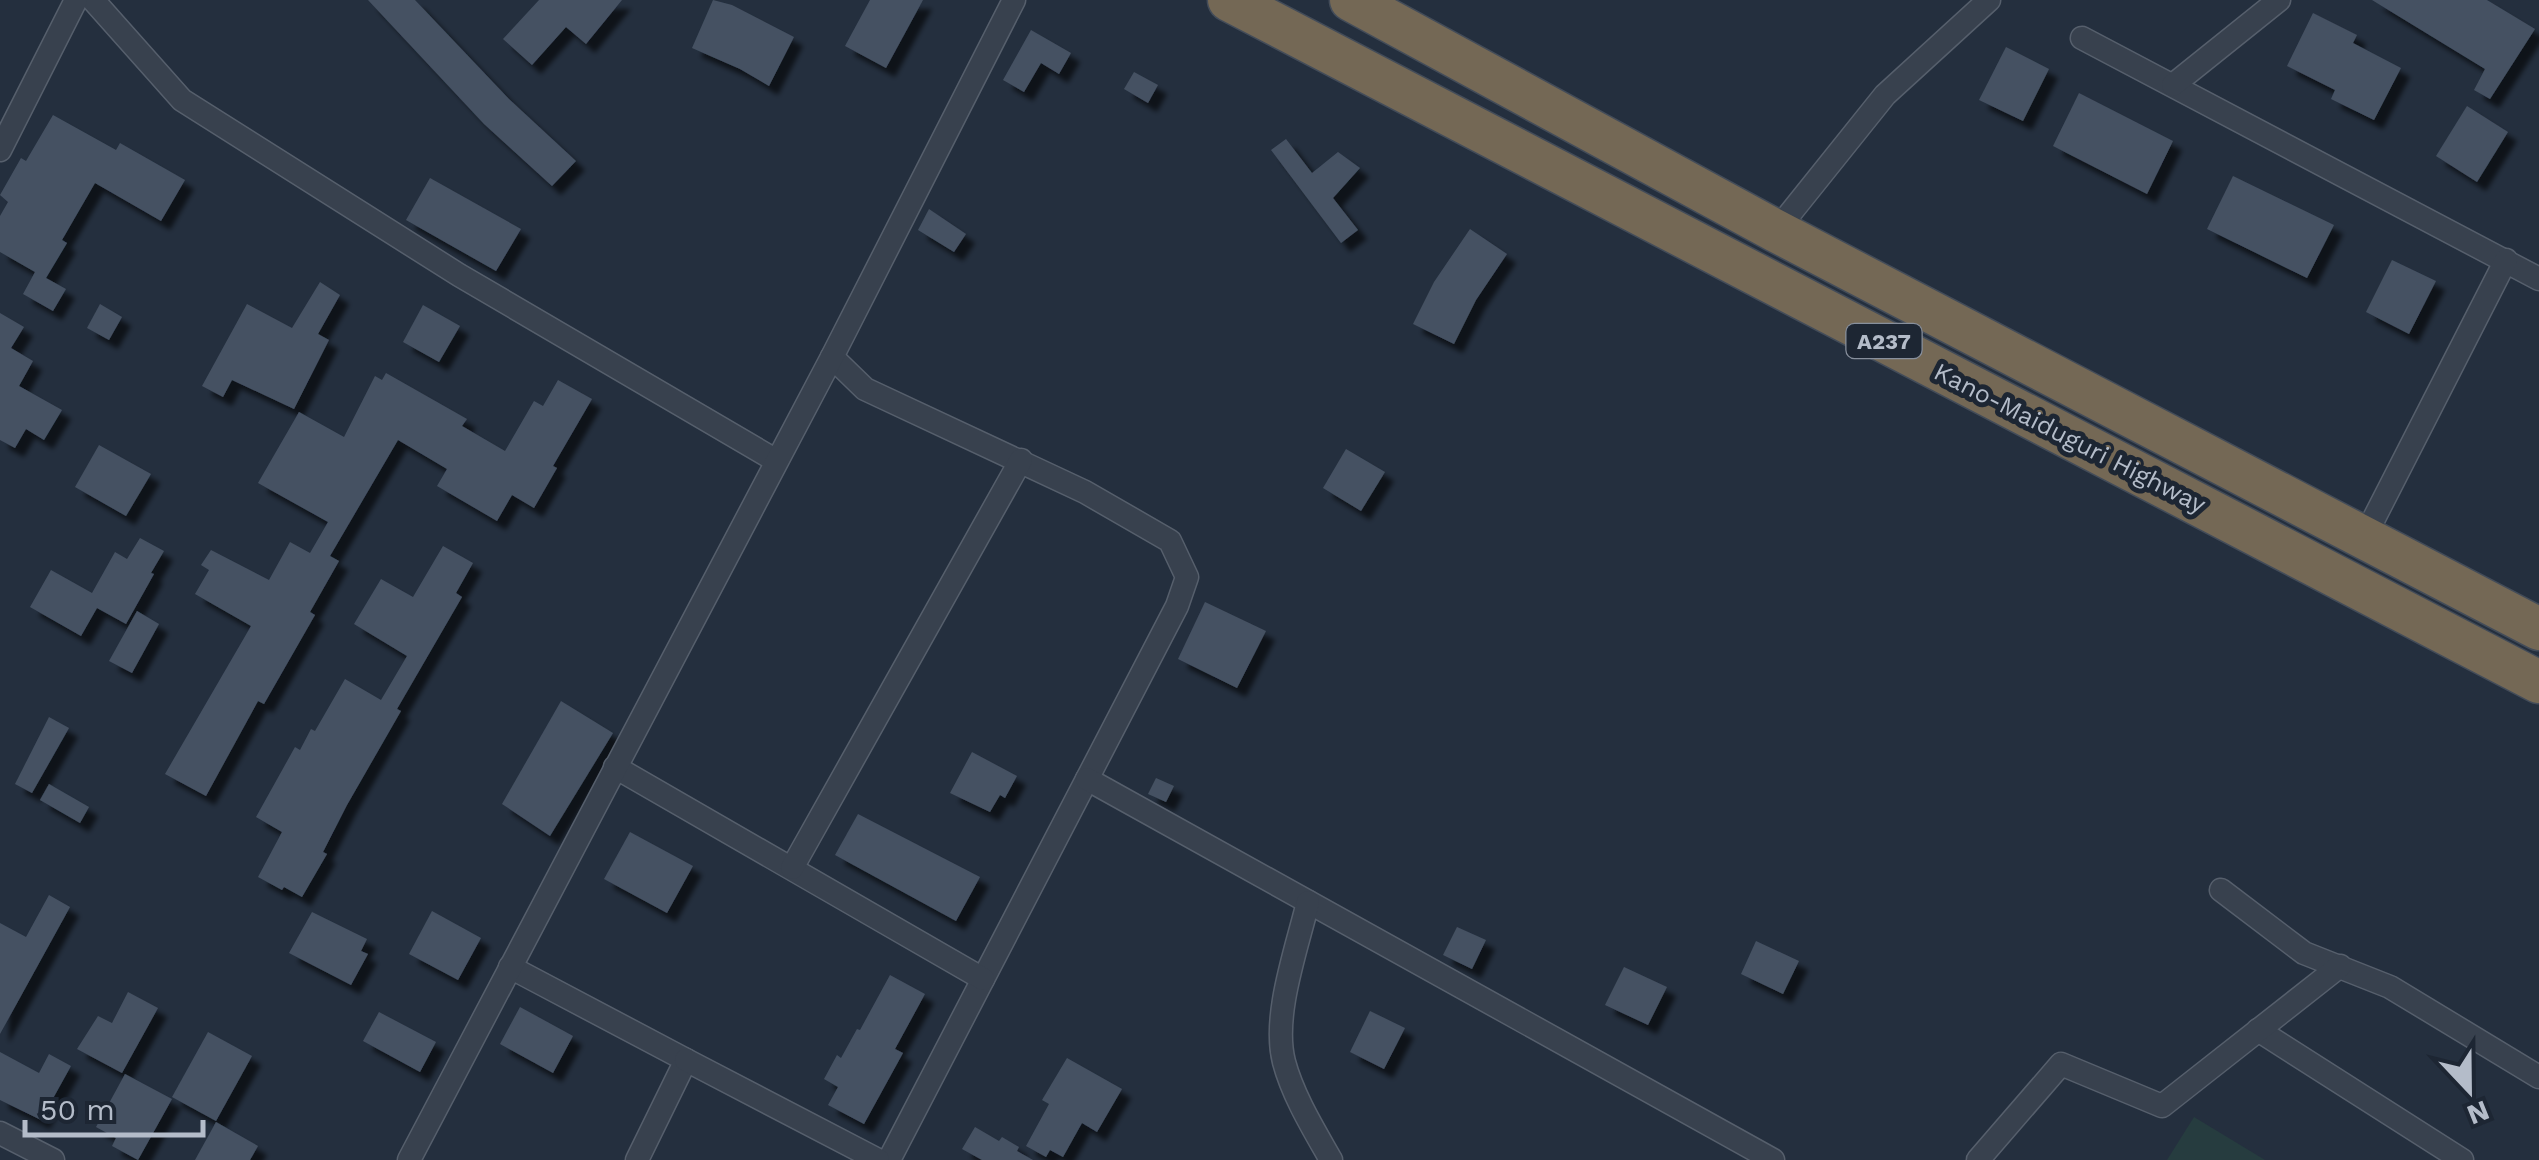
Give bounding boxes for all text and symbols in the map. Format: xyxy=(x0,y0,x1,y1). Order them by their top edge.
road number: A237 xyxy=(1846,324,1922,358)
street label: Kano-Maiduguri Highway xyxy=(1929,357,2211,519)
north arrow xyxy=(2419,1040,2519,1140)
scale bar xyxy=(25,1075,202,1137)
text: 50 m xyxy=(40,1092,115,1127)
text: N xyxy=(2462,1094,2494,1132)

